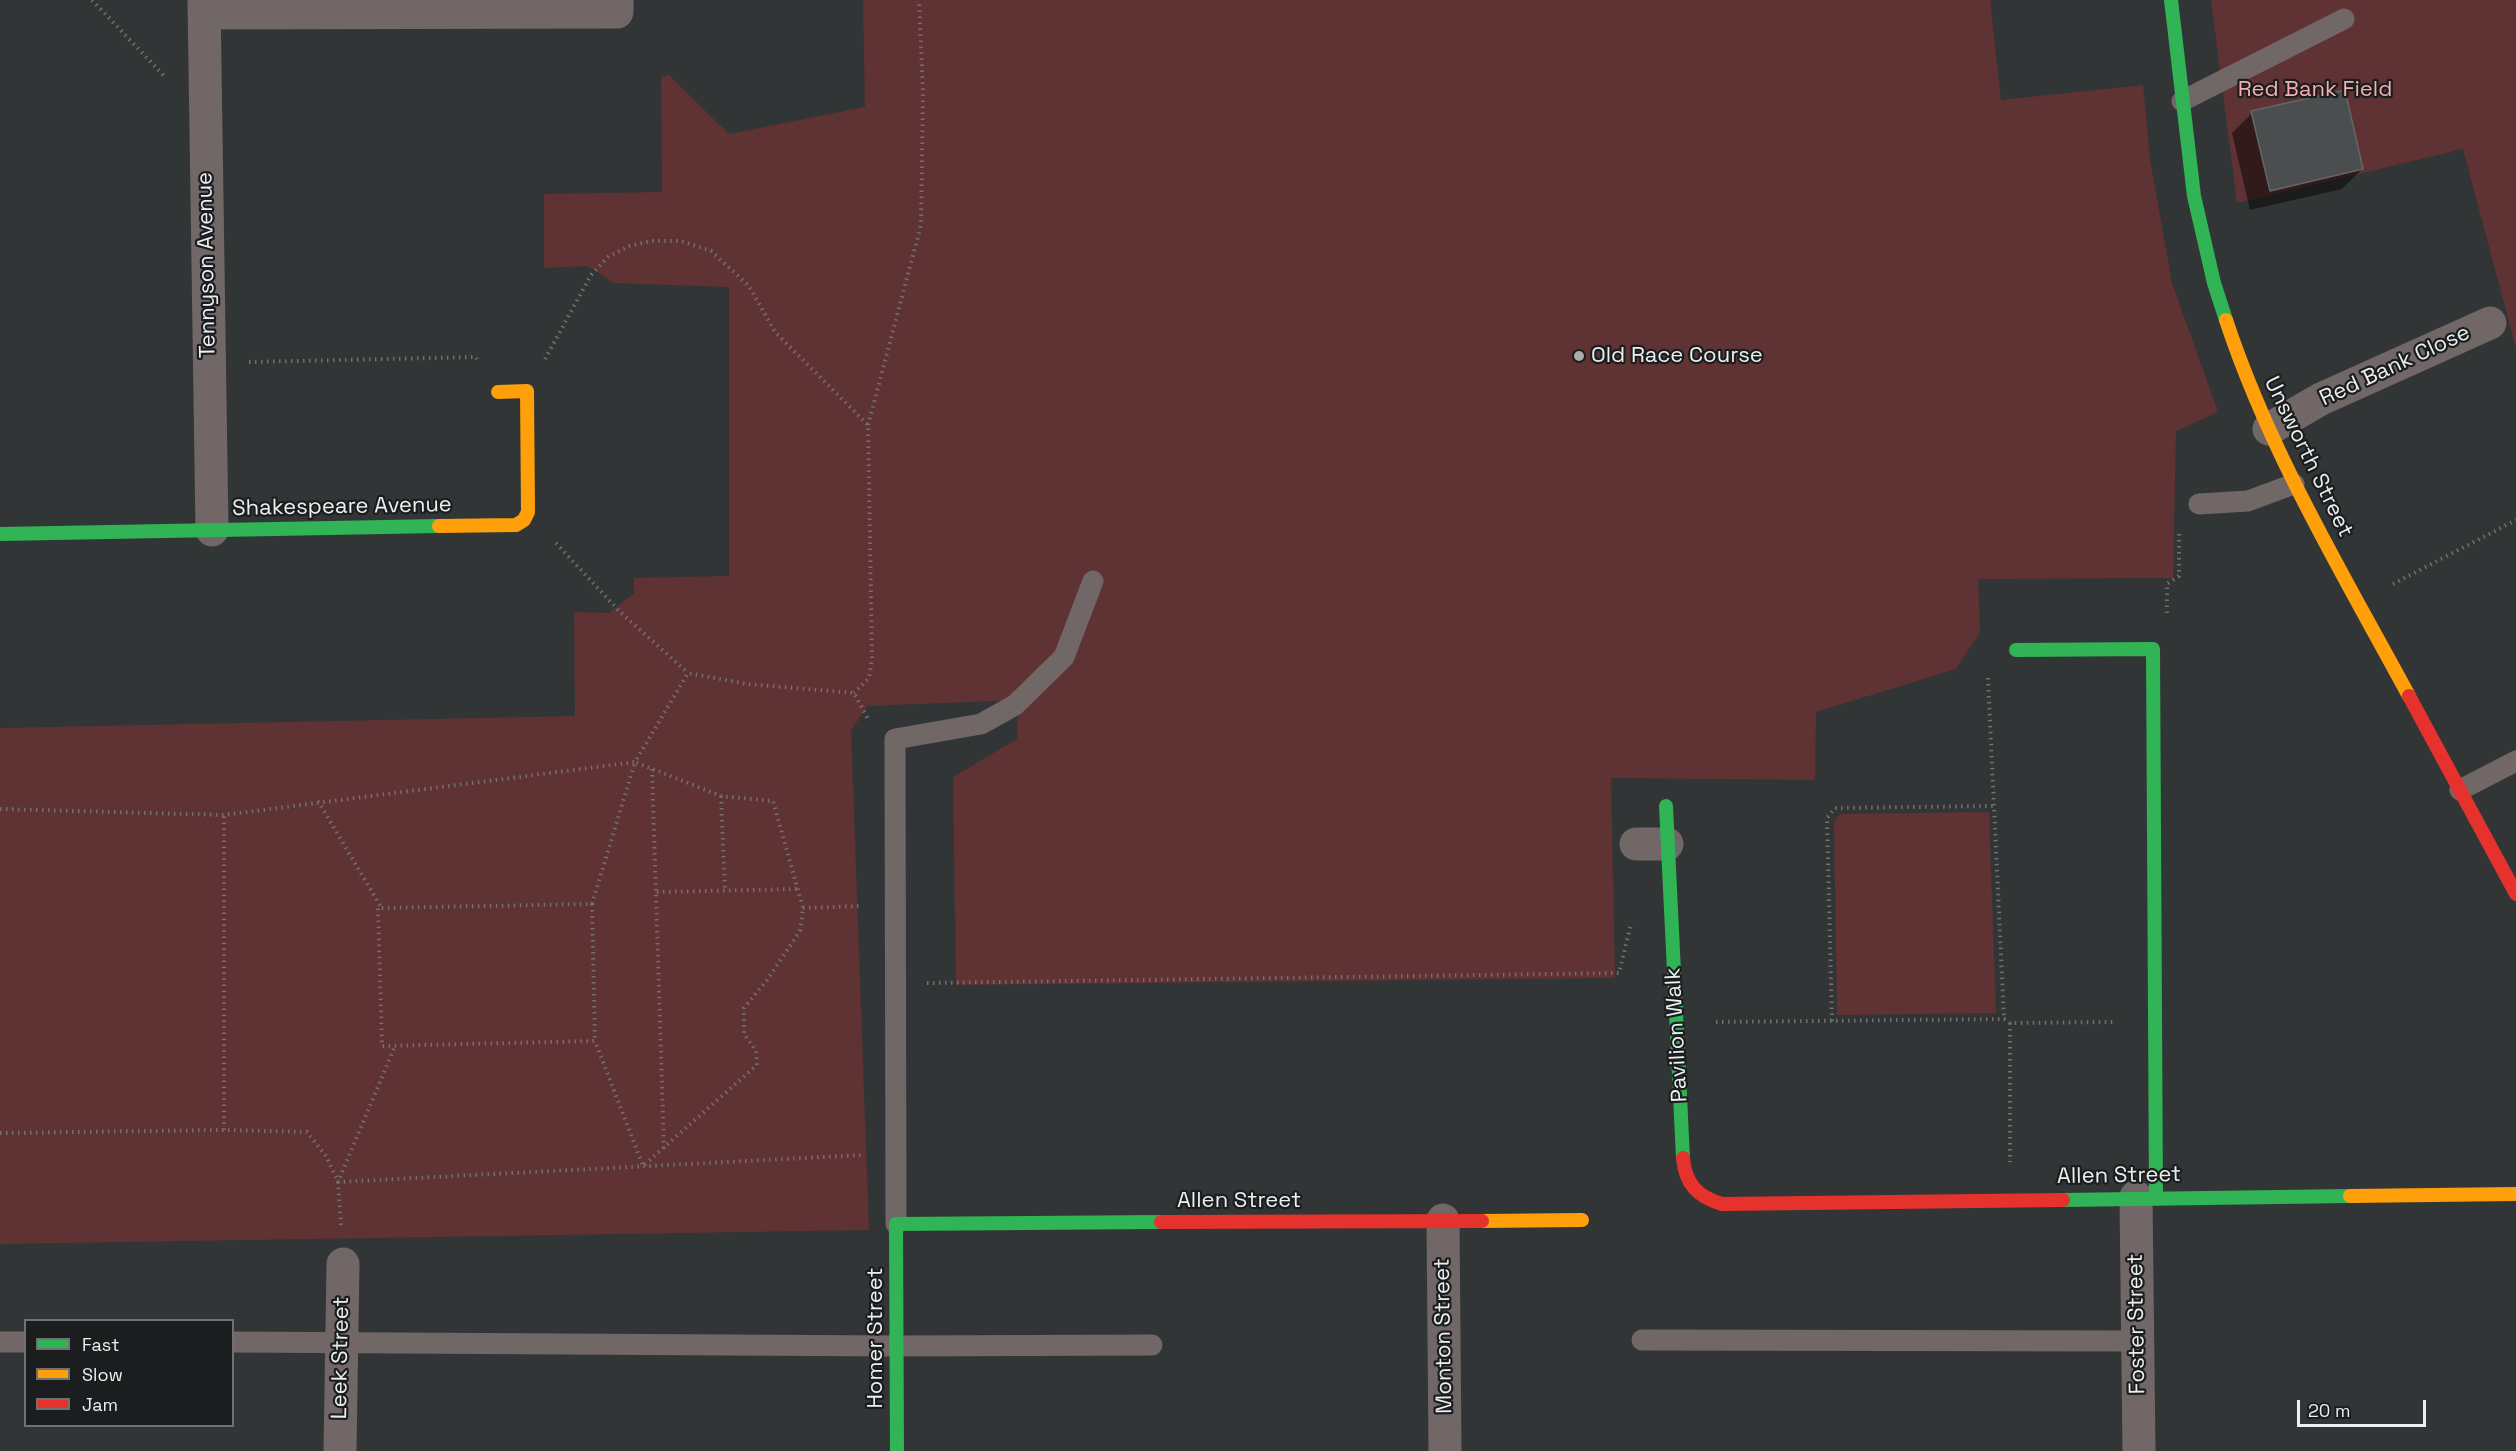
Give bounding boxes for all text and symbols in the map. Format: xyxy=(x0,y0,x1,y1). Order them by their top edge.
park label: Red Bank Field xyxy=(2238,77,2392,103)
street label: Tennyson Avenue xyxy=(192,172,222,358)
street label: Red Bank Close xyxy=(2316,320,2474,412)
place label: Old Race Course xyxy=(1591,343,1763,369)
marker: Old Race Course xyxy=(1572,349,1586,363)
street label: Unsworth Street xyxy=(2258,372,2358,542)
street label: Shakespeare Avenue xyxy=(232,492,452,522)
street label: Pavilion Walk xyxy=(1660,967,1694,1103)
street label: Allen Street xyxy=(2057,1162,2181,1190)
street label: Allen Street xyxy=(1177,1188,1301,1214)
street label: Foster Street xyxy=(2123,1253,2151,1395)
street label: Monton Street xyxy=(1429,1258,1459,1414)
street label: Homer Street xyxy=(863,1267,889,1409)
street label: Leek Street xyxy=(327,1296,355,1420)
legend xyxy=(24,1319,234,1427)
text: Fast xyxy=(82,1333,119,1356)
text: Slow xyxy=(82,1363,123,1386)
scale bar xyxy=(2300,1388,2429,1426)
text: Jam xyxy=(82,1393,118,1416)
text: 20 m xyxy=(2308,1399,2351,1422)

